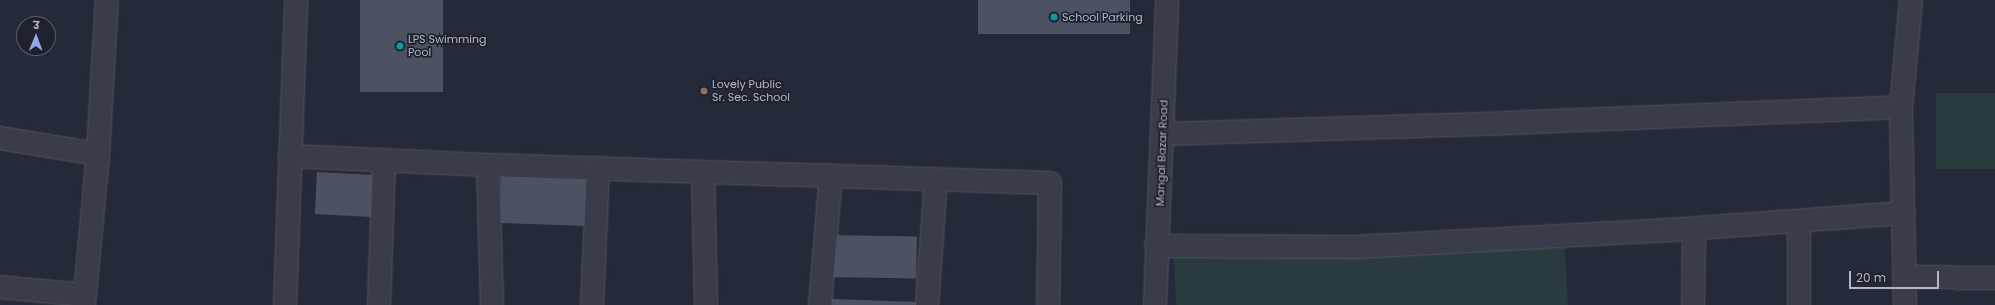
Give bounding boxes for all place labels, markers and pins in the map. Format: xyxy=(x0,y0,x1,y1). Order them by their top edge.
place label: School Parking xyxy=(1062,10,1143,24)
marker: School Parking xyxy=(1049,12,1059,22)
place label: LPS Swimming Pool xyxy=(408,33,487,59)
marker: LPS Swimming Pool xyxy=(395,41,405,51)
place label: Lovely Public Sr. Sec. School xyxy=(712,78,790,104)
marker: Lovely Public Sr. Sec. School xyxy=(699,86,709,96)

